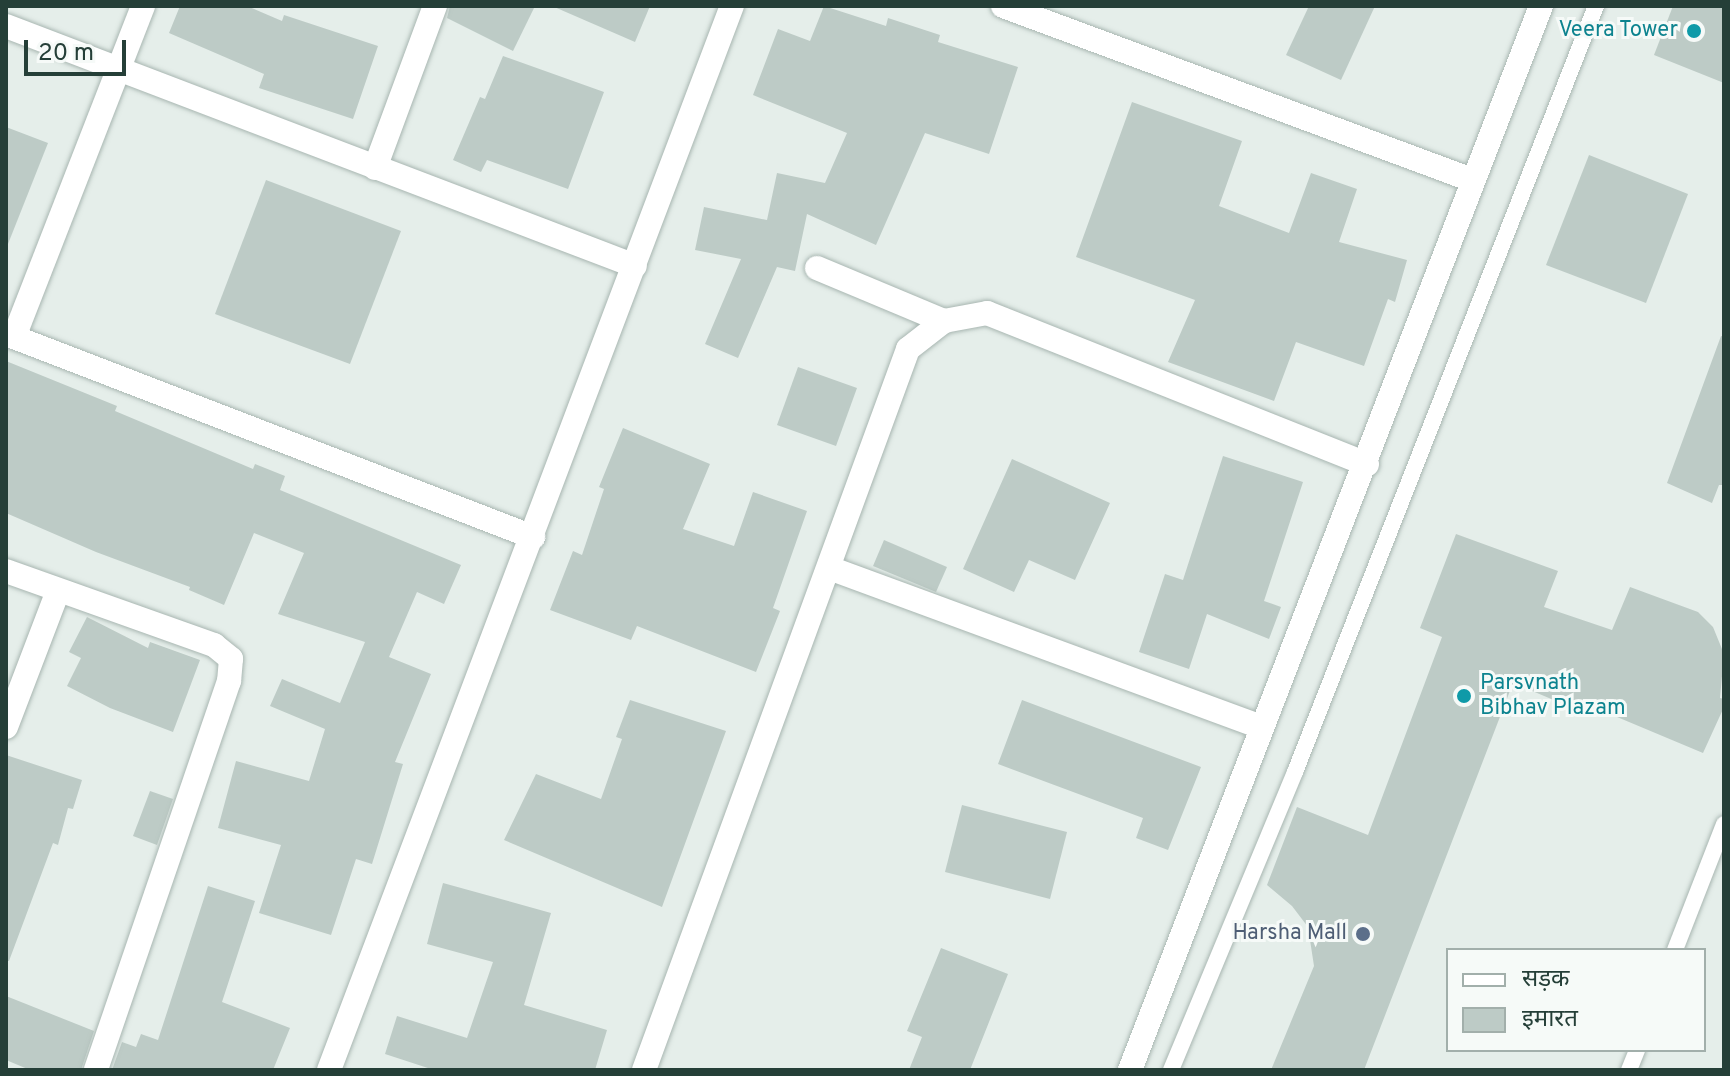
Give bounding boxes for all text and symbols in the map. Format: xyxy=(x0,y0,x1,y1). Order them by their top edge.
place label: Veera Tower xyxy=(1558,18,1678,44)
marker: Veera Tower xyxy=(1685,22,1703,40)
scale bar xyxy=(28,24,130,74)
text: 20 m xyxy=(38,39,94,69)
place label: Parsvnath Bibhav Plazam xyxy=(1480,670,1626,722)
marker: Parsvnath Bibhav Plazam xyxy=(1455,687,1473,705)
place label: Harsha Mall xyxy=(1232,921,1347,947)
marker: Harsha Mall xyxy=(1354,925,1372,943)
legend xyxy=(1446,948,1706,1052)
text: सड़क xyxy=(1522,965,1570,995)
text: इमारत xyxy=(1522,1005,1578,1035)

